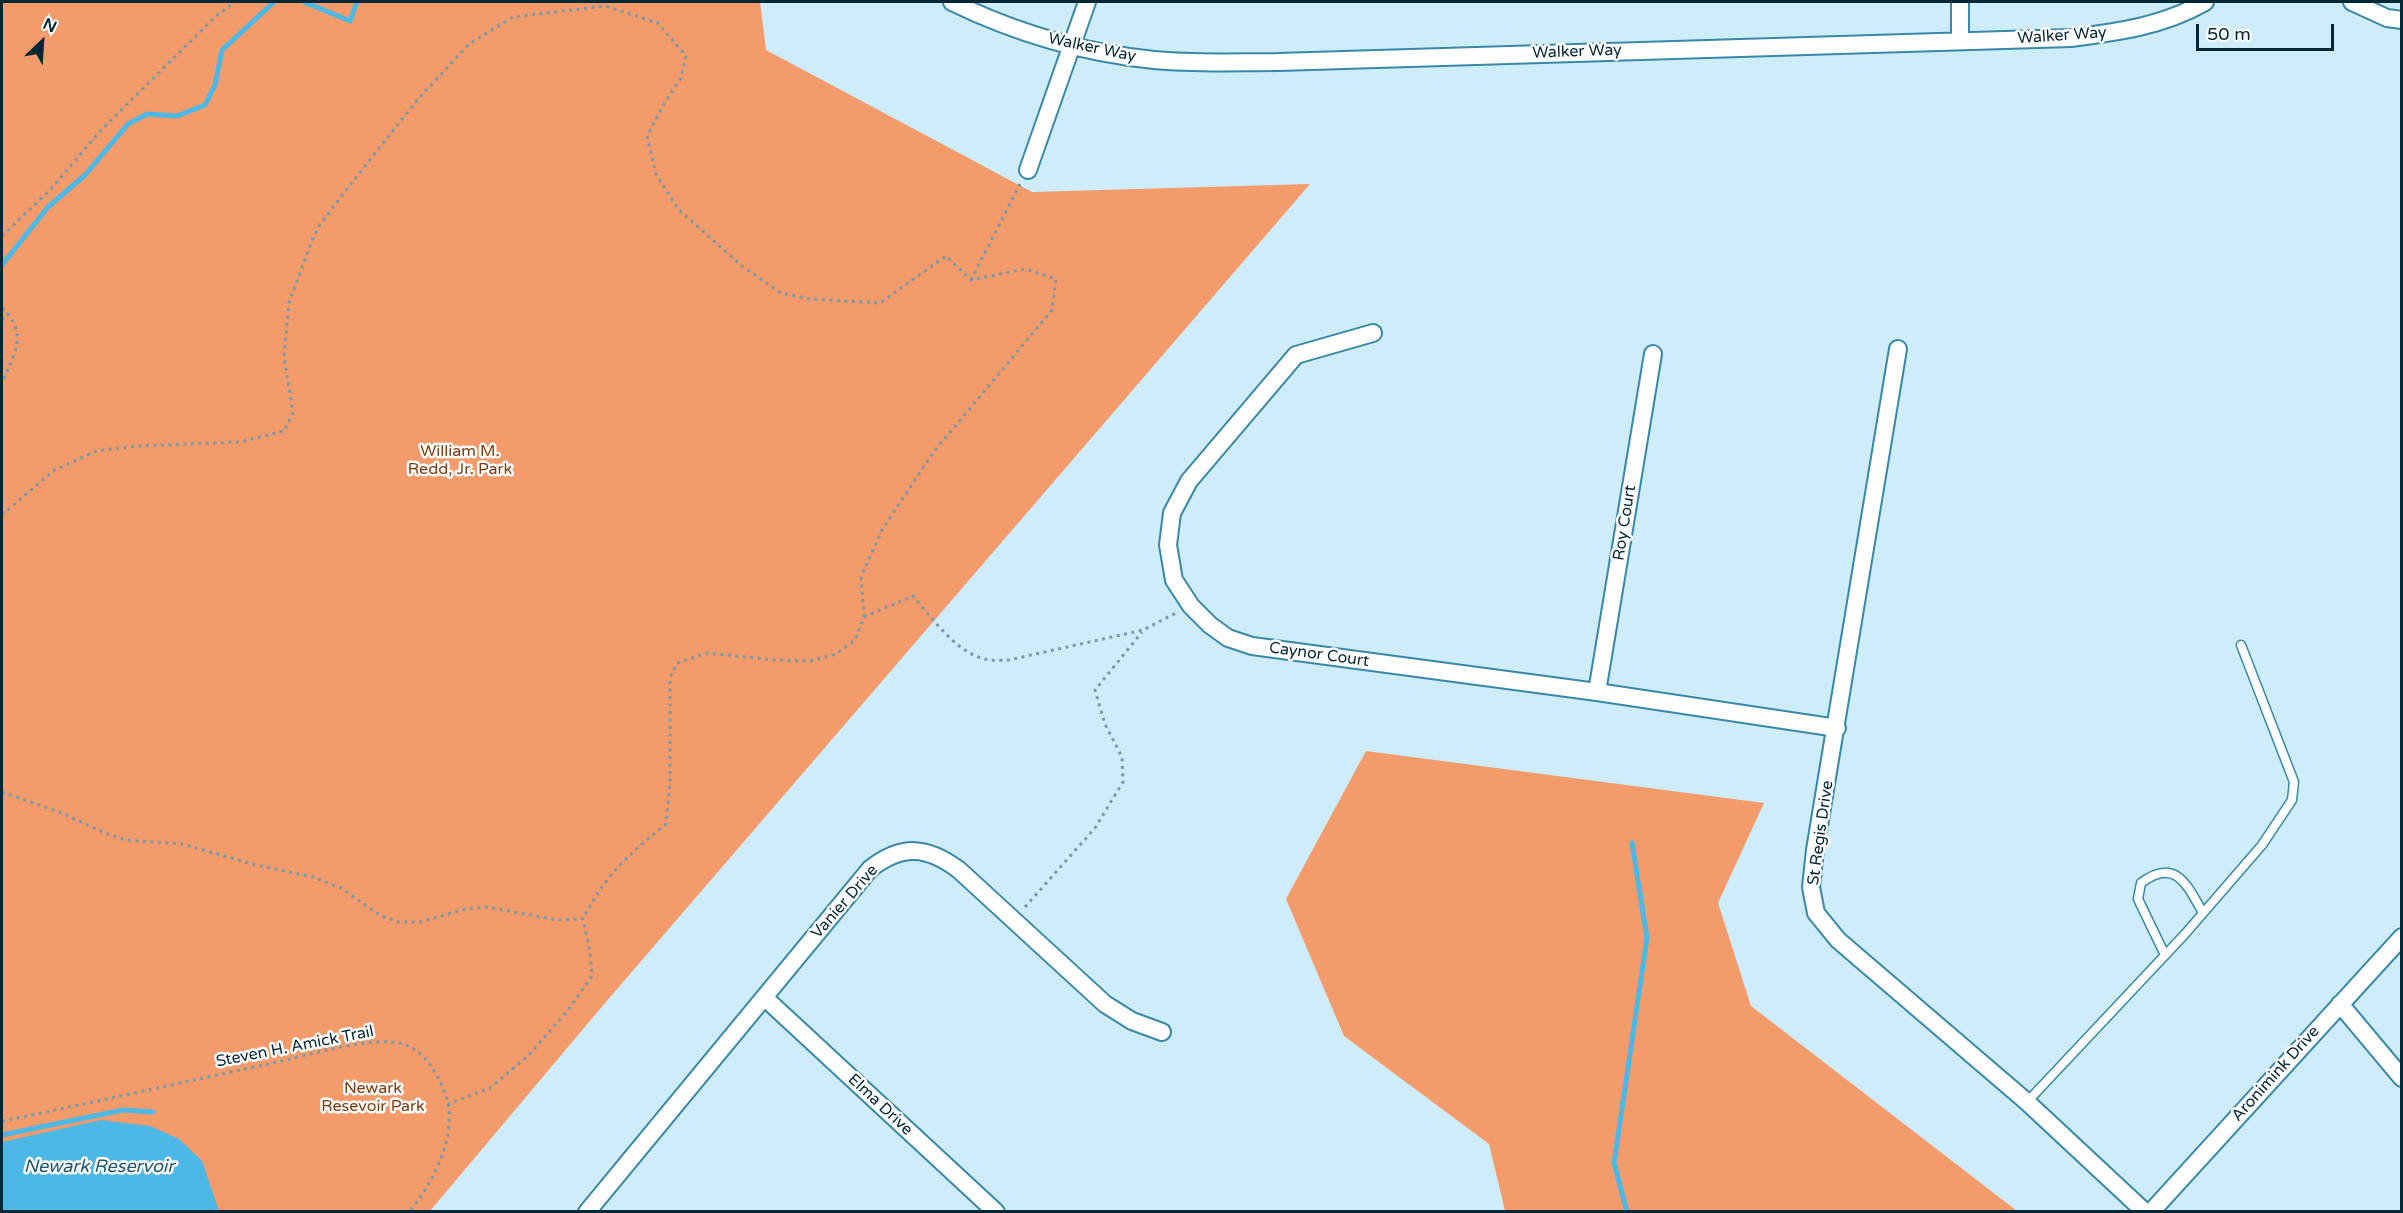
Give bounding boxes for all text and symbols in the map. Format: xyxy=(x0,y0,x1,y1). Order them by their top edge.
north arrow xyxy=(12,12,72,72)
scale bar xyxy=(2199,12,2337,50)
text: N xyxy=(40,14,60,37)
street label: Walker Way xyxy=(2017,23,2107,49)
text: 50 m xyxy=(2207,23,2251,45)
street label: Walker Way xyxy=(1046,29,1138,67)
street label: Walker Way xyxy=(1532,41,1622,63)
park label: William M. Redd, Jr. Park xyxy=(408,442,512,480)
street label: Roy Court xyxy=(1610,484,1640,562)
street label: Caynor Court xyxy=(1268,638,1370,672)
street label: St Regis Drive xyxy=(1804,779,1838,887)
street label: Vanier Drive xyxy=(808,861,882,943)
street label: Steven H. Amick Trail xyxy=(215,1022,375,1072)
street label: Aronimink Drive xyxy=(2228,1022,2324,1126)
street label: Elma Drive xyxy=(844,1070,916,1140)
park label: Newark Resevoir Park xyxy=(321,1079,425,1117)
water label: Newark Reservoir xyxy=(24,1156,174,1178)

